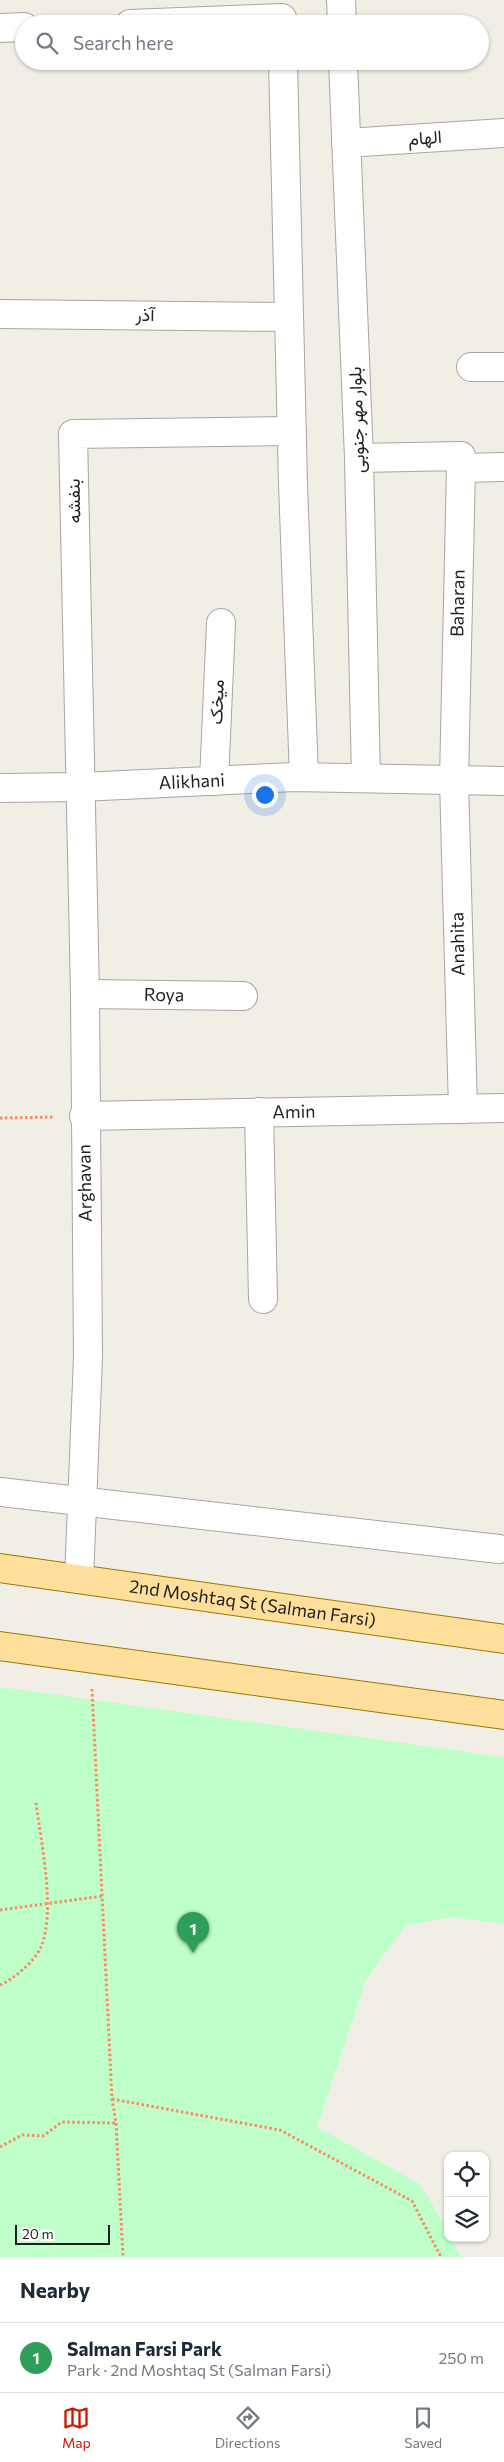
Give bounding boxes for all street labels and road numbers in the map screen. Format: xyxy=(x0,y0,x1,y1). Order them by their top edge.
street label: الهام xyxy=(407,125,443,151)
street label: آذر xyxy=(134,303,157,326)
street label: بلوار مهر جنوبی xyxy=(343,366,370,474)
street label: بنفشه xyxy=(62,478,84,524)
street label: Baharan xyxy=(445,569,469,637)
street label: میخک xyxy=(204,679,228,725)
street label: Alikhani xyxy=(158,768,225,793)
street label: Anahita xyxy=(445,912,469,976)
street label: Roya xyxy=(144,983,184,1005)
street label: Amin xyxy=(272,1100,316,1122)
street label: Arghavan xyxy=(72,1144,96,1222)
street label: 2nd Moshtaq St (Salman Farsi) xyxy=(128,1574,377,1631)

